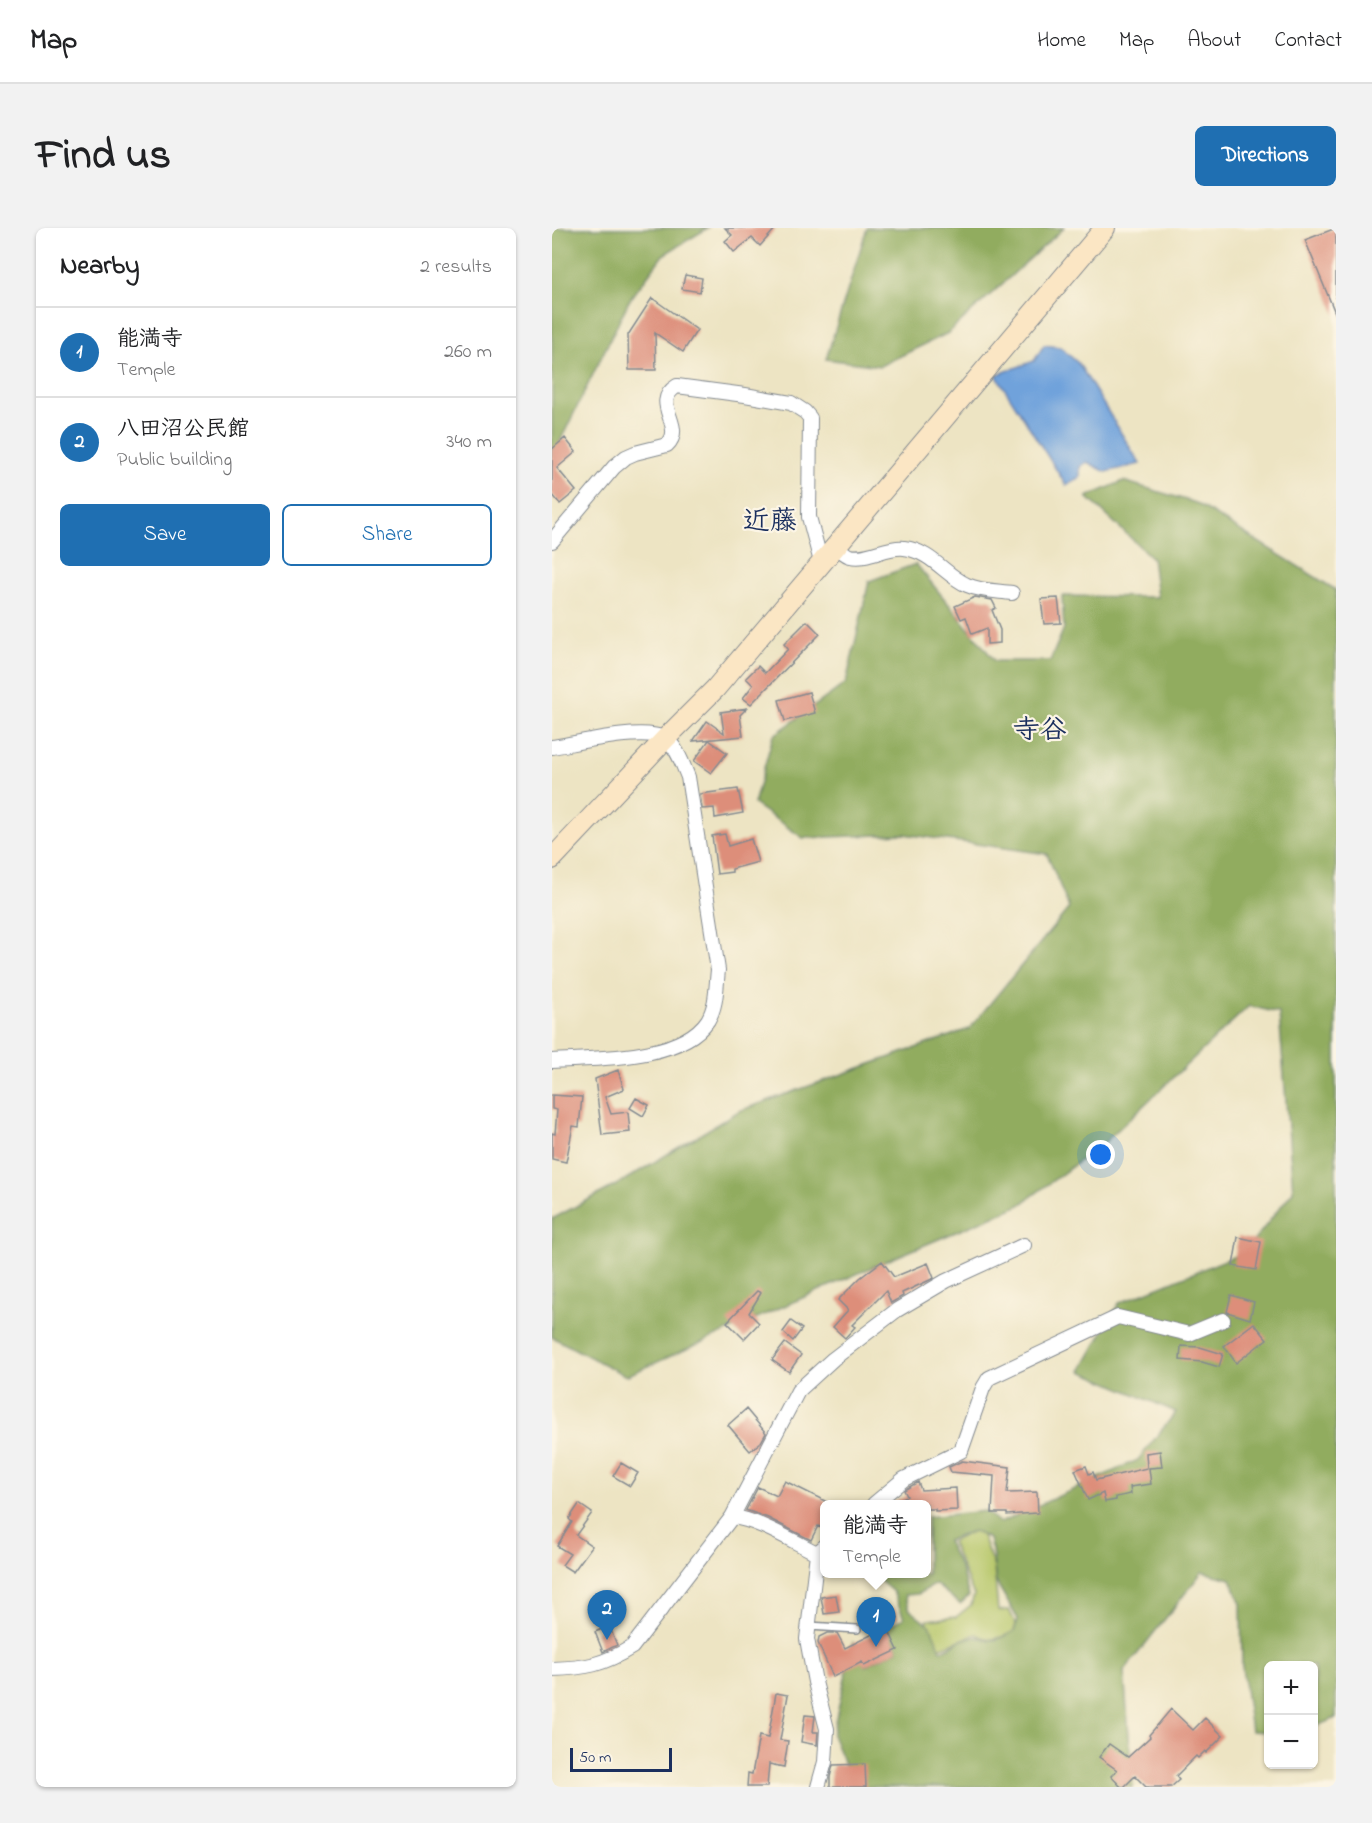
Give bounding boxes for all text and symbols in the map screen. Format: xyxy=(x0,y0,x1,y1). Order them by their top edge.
text: Map xyxy=(30,21,77,62)
text: Home xyxy=(1037,26,1086,56)
text: Map xyxy=(1119,26,1154,56)
text: About xyxy=(1187,26,1241,56)
text: Contact xyxy=(1274,26,1342,56)
text: Find us xyxy=(36,126,171,187)
button: Directions xyxy=(1195,126,1336,186)
text: Nearby xyxy=(60,248,139,286)
text: 2 results xyxy=(420,253,492,282)
text: 能満寺 xyxy=(117,324,183,356)
text: 1 xyxy=(76,338,83,367)
text: 260 m xyxy=(444,338,492,367)
text: Temple xyxy=(117,356,176,385)
text: 八田沼公民館 xyxy=(117,414,249,446)
text: 2 xyxy=(75,428,84,457)
text: 340 m xyxy=(446,428,492,457)
text: Public building xyxy=(117,446,232,475)
district label: 近藤 xyxy=(743,503,797,542)
button: Save xyxy=(60,504,270,566)
button: Share xyxy=(282,504,492,566)
district label: 寺谷 xyxy=(1013,712,1067,751)
your location xyxy=(1086,1140,1115,1169)
popup xyxy=(820,1500,931,1578)
text: 能満寺 xyxy=(842,1511,909,1543)
text: Temple xyxy=(842,1543,901,1572)
pin: 2 xyxy=(588,1590,626,1640)
pin: 1 xyxy=(856,1598,896,1647)
map controls xyxy=(1264,1661,1318,1769)
button: + xyxy=(1264,1661,1318,1715)
button: − xyxy=(1264,1715,1318,1769)
scale bar xyxy=(570,1745,672,1772)
text: 50 m xyxy=(579,1746,611,1770)

